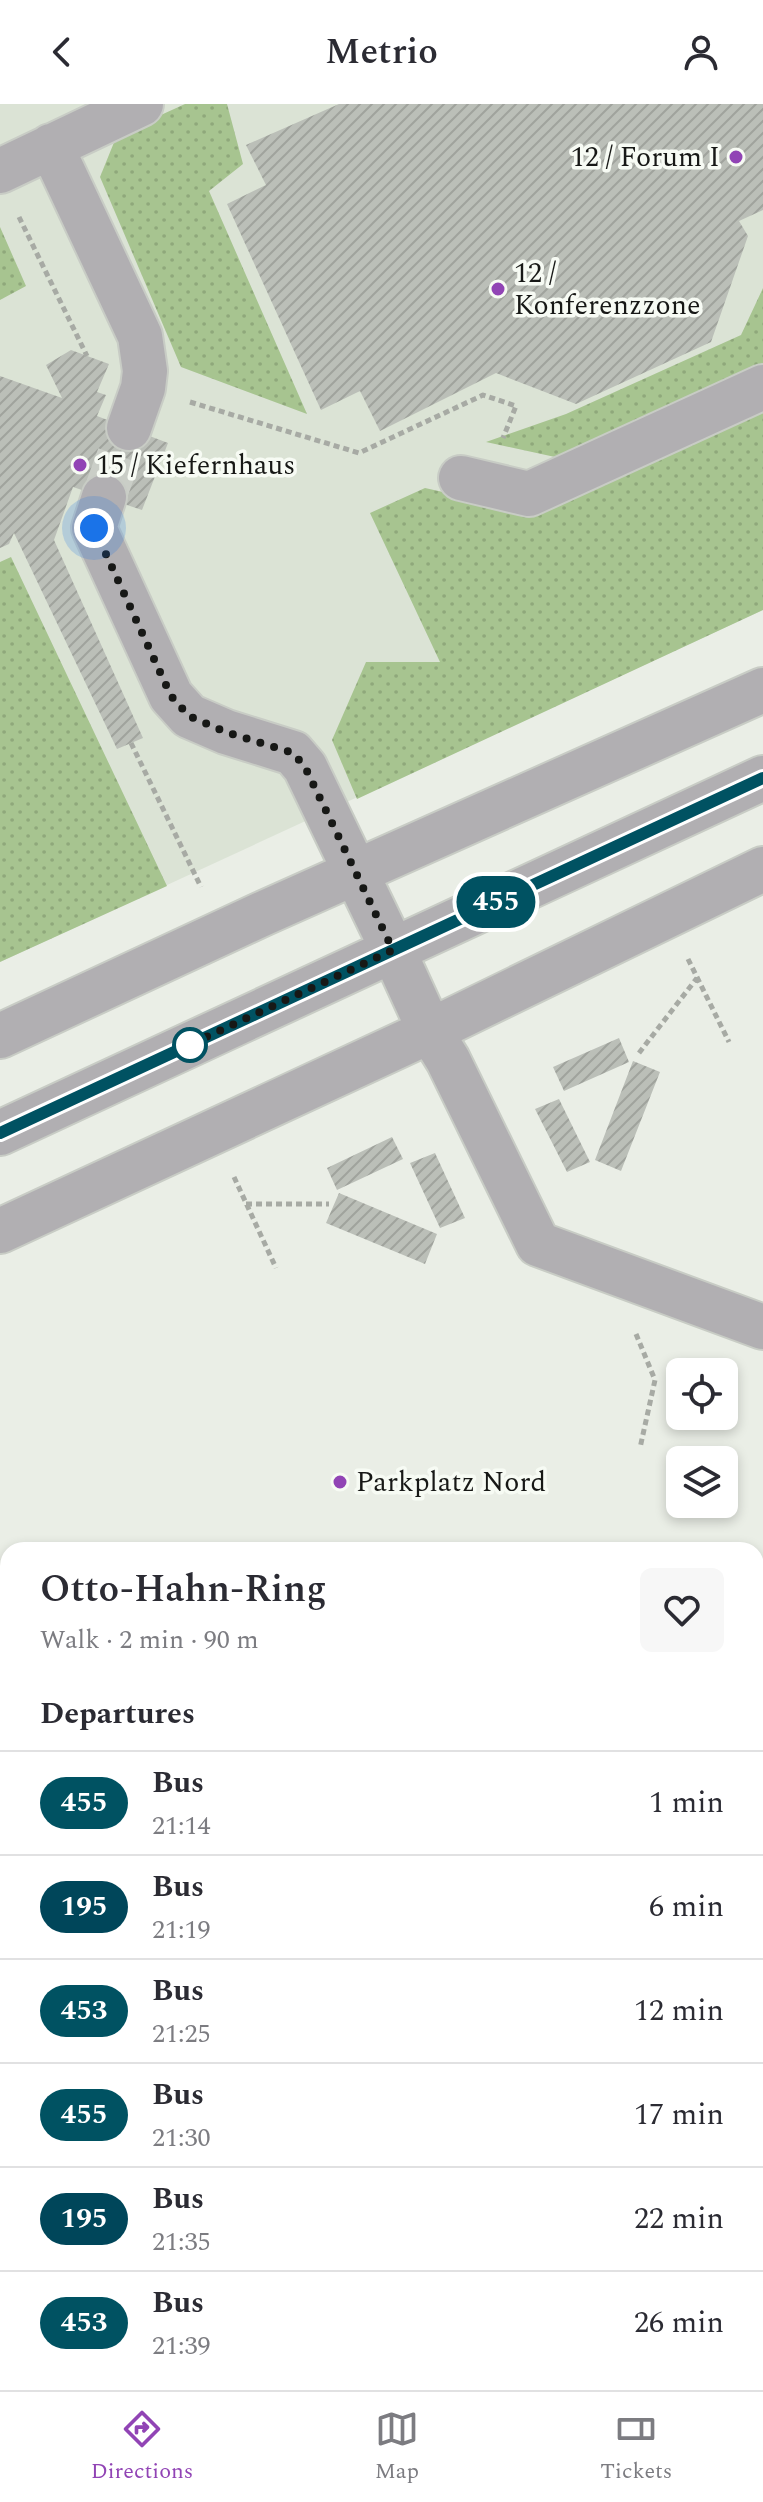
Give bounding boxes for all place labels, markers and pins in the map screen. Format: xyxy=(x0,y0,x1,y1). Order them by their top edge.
place label: 12 / Forum I xyxy=(571,136,720,179)
marker: 12 / Forum I xyxy=(727,148,745,166)
place label: 12 / Konferenzzone xyxy=(514,252,700,327)
marker: 12 / Konferenzzone xyxy=(489,280,507,298)
place label: 15 / Kiefernhaus xyxy=(96,444,295,487)
marker: 15 / Kiefernhaus xyxy=(71,456,89,474)
unlabelled marker xyxy=(173,1028,207,1062)
place label: Parkplatz Nord xyxy=(356,1461,546,1504)
marker: Parkplatz Nord xyxy=(331,1473,349,1491)

